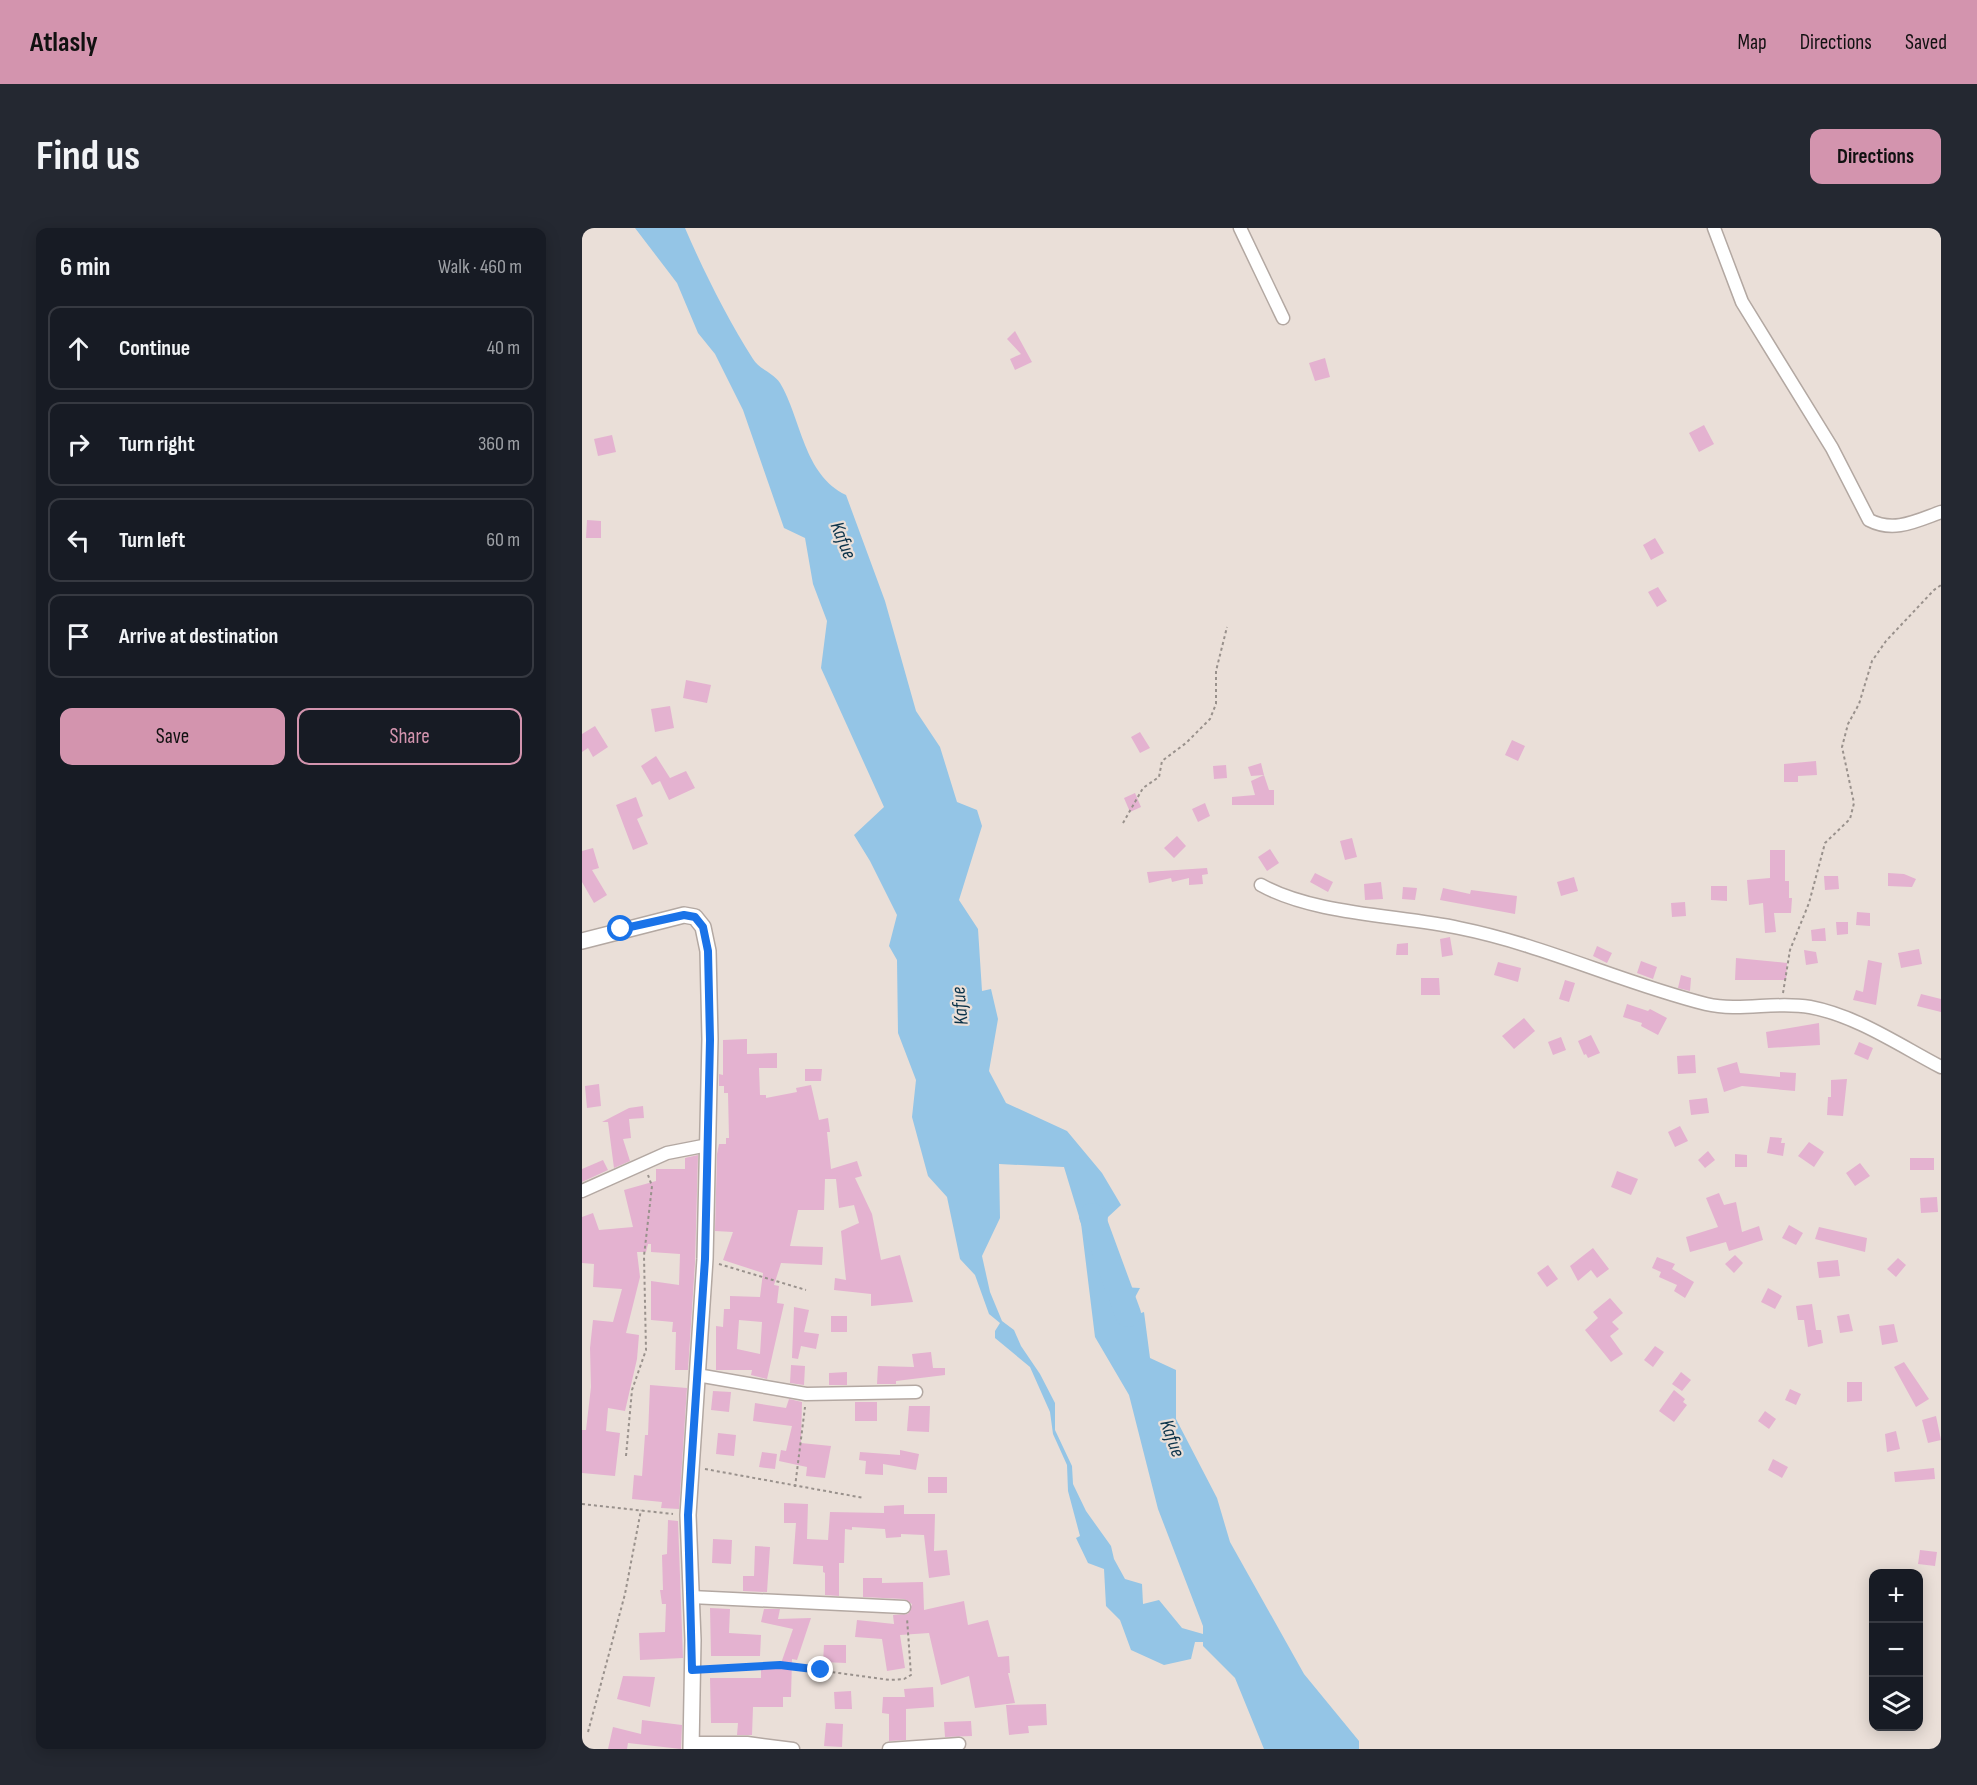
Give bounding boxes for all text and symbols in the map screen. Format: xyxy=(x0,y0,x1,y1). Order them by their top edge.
text: Atlasly xyxy=(30,26,98,59)
text: Map xyxy=(1737,30,1767,55)
text: Directions xyxy=(1800,30,1872,55)
text: Saved xyxy=(1905,30,1947,55)
button: Directions xyxy=(1810,129,1941,184)
text: Find us xyxy=(36,131,140,182)
text: 6 min xyxy=(60,252,110,283)
text: Walk · 460 m xyxy=(438,255,522,279)
icon: ahead xyxy=(62,332,95,365)
text: Continue xyxy=(119,335,190,362)
text: 40 m xyxy=(487,336,520,360)
icon: right xyxy=(62,428,95,461)
text: Turn right xyxy=(119,431,195,458)
text: 360 m xyxy=(478,432,520,456)
water label: Kafue xyxy=(825,518,861,563)
icon: left xyxy=(62,524,95,557)
text: Turn left xyxy=(119,527,185,554)
text: 60 m xyxy=(486,528,520,552)
icon: arrive xyxy=(62,620,95,653)
text: Arrive at destination xyxy=(119,623,278,650)
button: Save xyxy=(60,708,285,765)
button: Share xyxy=(297,708,522,765)
route start xyxy=(607,915,633,941)
water label: Kafue xyxy=(946,986,974,1026)
water label: Kafue xyxy=(1154,1416,1190,1461)
map controls xyxy=(1869,1569,1923,1731)
button: + xyxy=(1869,1569,1923,1623)
button: − xyxy=(1869,1623,1923,1677)
route end xyxy=(807,1656,833,1682)
button: layers xyxy=(1869,1677,1923,1731)

